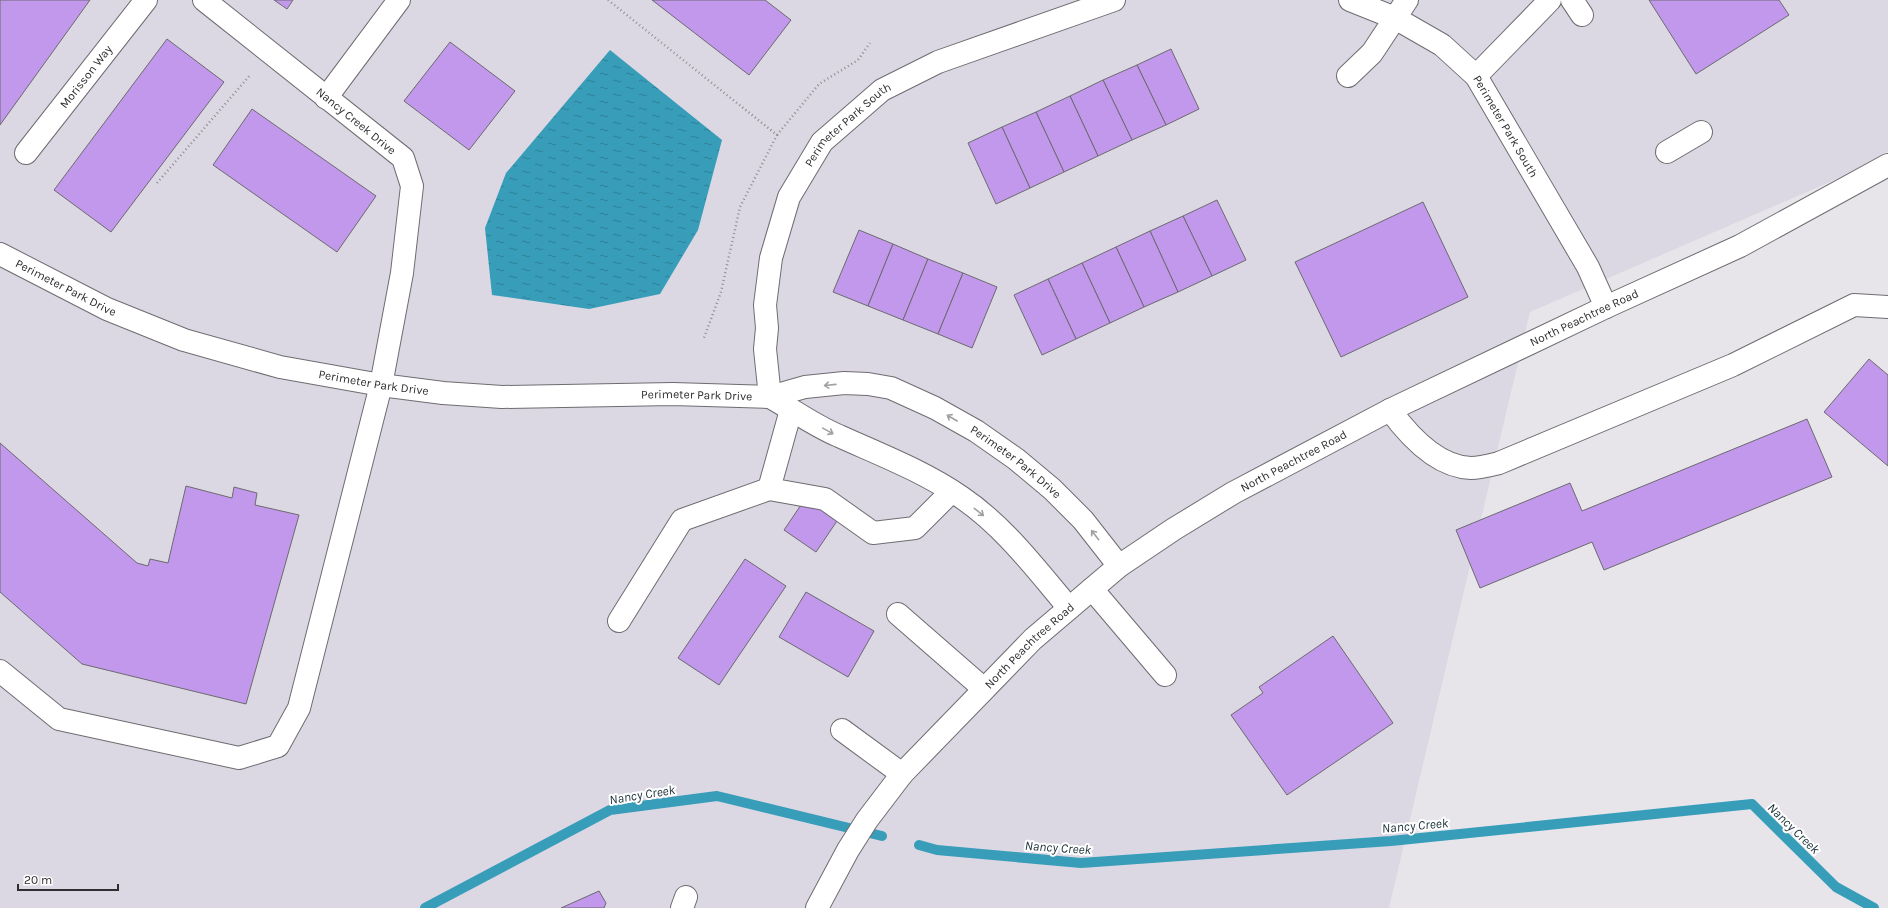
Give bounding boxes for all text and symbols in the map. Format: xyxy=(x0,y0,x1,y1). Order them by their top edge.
street label: Morisson Way xyxy=(57,42,115,111)
street label: Perimeter Park South xyxy=(1470,73,1541,180)
street label: Perimeter Park South xyxy=(802,80,893,169)
street label: Nancy Creek Drive xyxy=(313,85,399,157)
street label: Perimeter Park Drive xyxy=(13,256,118,319)
street label: North Peachtree Road xyxy=(1528,286,1641,349)
street label: Perimeter Park Drive xyxy=(317,367,430,398)
one-way arrow xyxy=(824,381,837,389)
street label: Perimeter Park Drive xyxy=(641,387,753,403)
one-way arrow xyxy=(946,413,958,421)
street label: Perimeter Park Drive xyxy=(968,422,1064,501)
one-way arrow xyxy=(822,427,834,435)
street label: North Peachtree Road xyxy=(1238,427,1349,495)
one-way arrow xyxy=(974,507,985,516)
one-way arrow xyxy=(1091,530,1100,541)
street label: North Peachtree Road xyxy=(982,600,1077,692)
water label: Nancy Creek xyxy=(608,782,676,807)
water label: Nancy Creek xyxy=(1765,800,1823,857)
water label: Nancy Creek xyxy=(1381,815,1449,836)
water label: Nancy Creek xyxy=(1024,838,1092,857)
scale bar xyxy=(18,866,118,892)
text: 20 m xyxy=(24,873,52,887)

